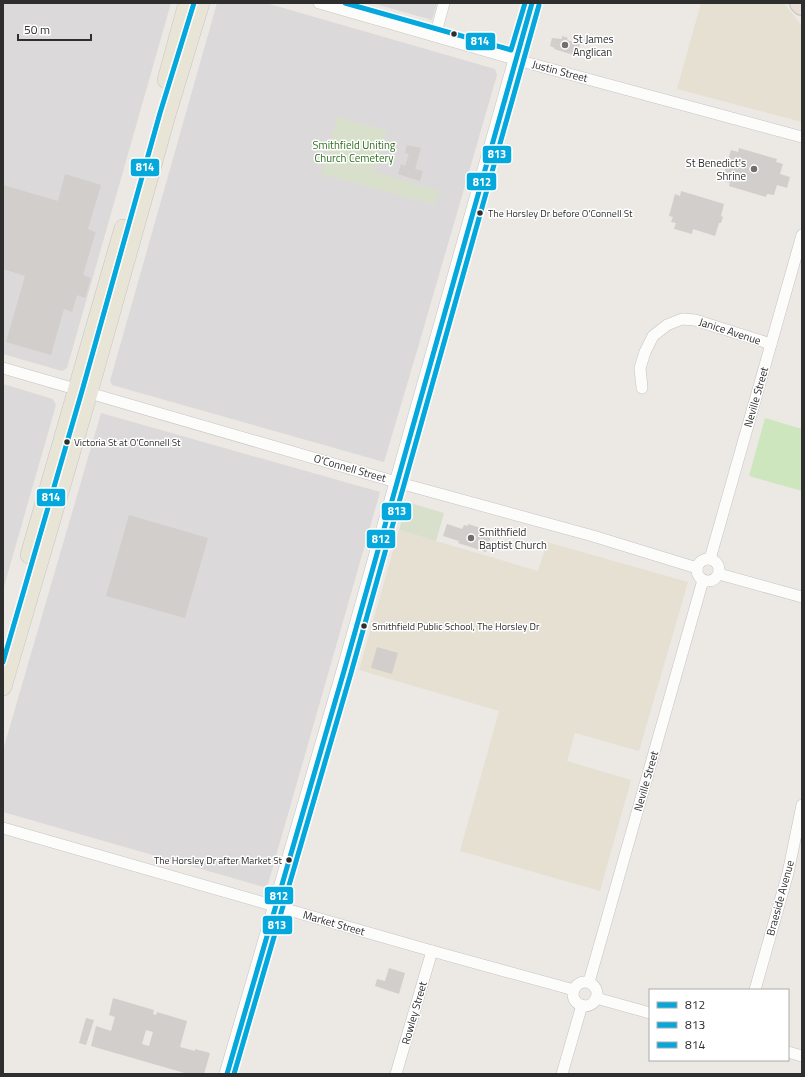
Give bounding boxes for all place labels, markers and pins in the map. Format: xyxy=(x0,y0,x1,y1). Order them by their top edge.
unlabelled marker xyxy=(449,29,459,39)
place label: St James Anglican xyxy=(573,31,614,60)
marker: St James Anglican xyxy=(560,40,570,50)
place label: St Benedict's Shrine xyxy=(686,155,746,184)
marker: St Benedict's Shrine xyxy=(749,164,759,174)
place label: The Horsley Dr before O'Connell St xyxy=(488,206,633,221)
marker: The Horsley Dr before O'Connell St xyxy=(475,208,485,218)
place label: Victoria St at O'Connell St xyxy=(74,435,181,450)
marker: Victoria St at O'Connell St xyxy=(62,437,72,447)
place label: Smithfield Baptist Church xyxy=(479,524,547,553)
marker: Smithfield Baptist Church xyxy=(466,533,476,543)
place label: Smithfield Public School, The Horsley Dr xyxy=(372,619,540,634)
marker: Smithfield Public School, The Horsley Dr xyxy=(359,621,369,631)
place label: The Horsley Dr after Market St xyxy=(154,853,282,868)
marker: The Horsley Dr after Market St xyxy=(284,855,294,865)

